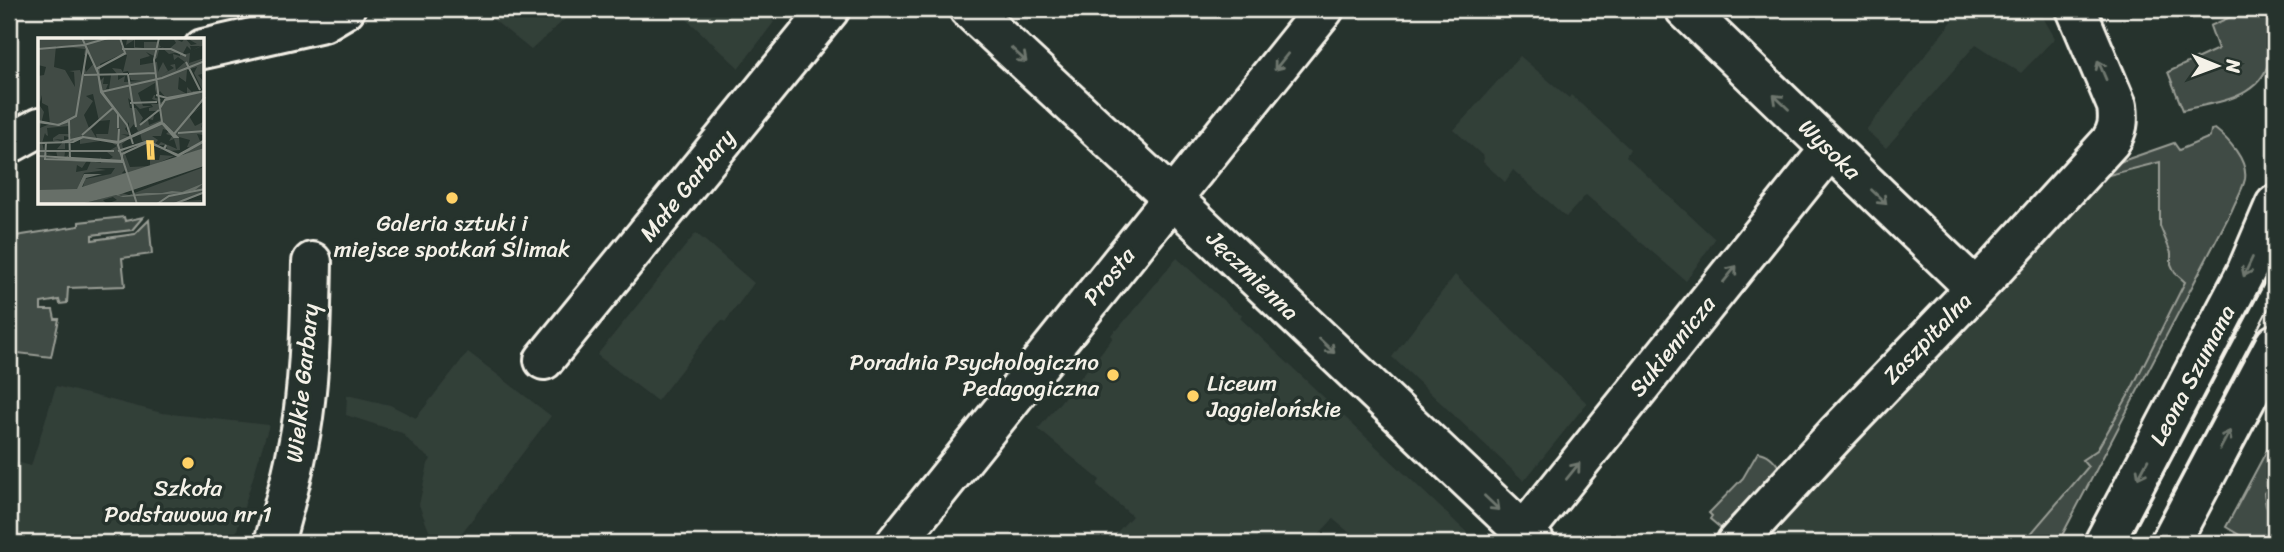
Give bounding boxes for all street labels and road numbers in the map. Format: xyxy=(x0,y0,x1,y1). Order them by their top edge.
street label: Wysoka xyxy=(1788,108,1871,191)
street label: Małe Garbary xyxy=(629,119,746,251)
street label: Jęczmienna xyxy=(1196,219,1309,331)
street label: Prosta xyxy=(1073,237,1147,315)
street label: Zaszpitalna xyxy=(1872,282,1982,394)
street label: Sukiennicza xyxy=(1618,286,1727,406)
street label: Leona Szumana xyxy=(2138,297,2247,453)
street label: Wielkie Garbary xyxy=(274,301,331,465)

